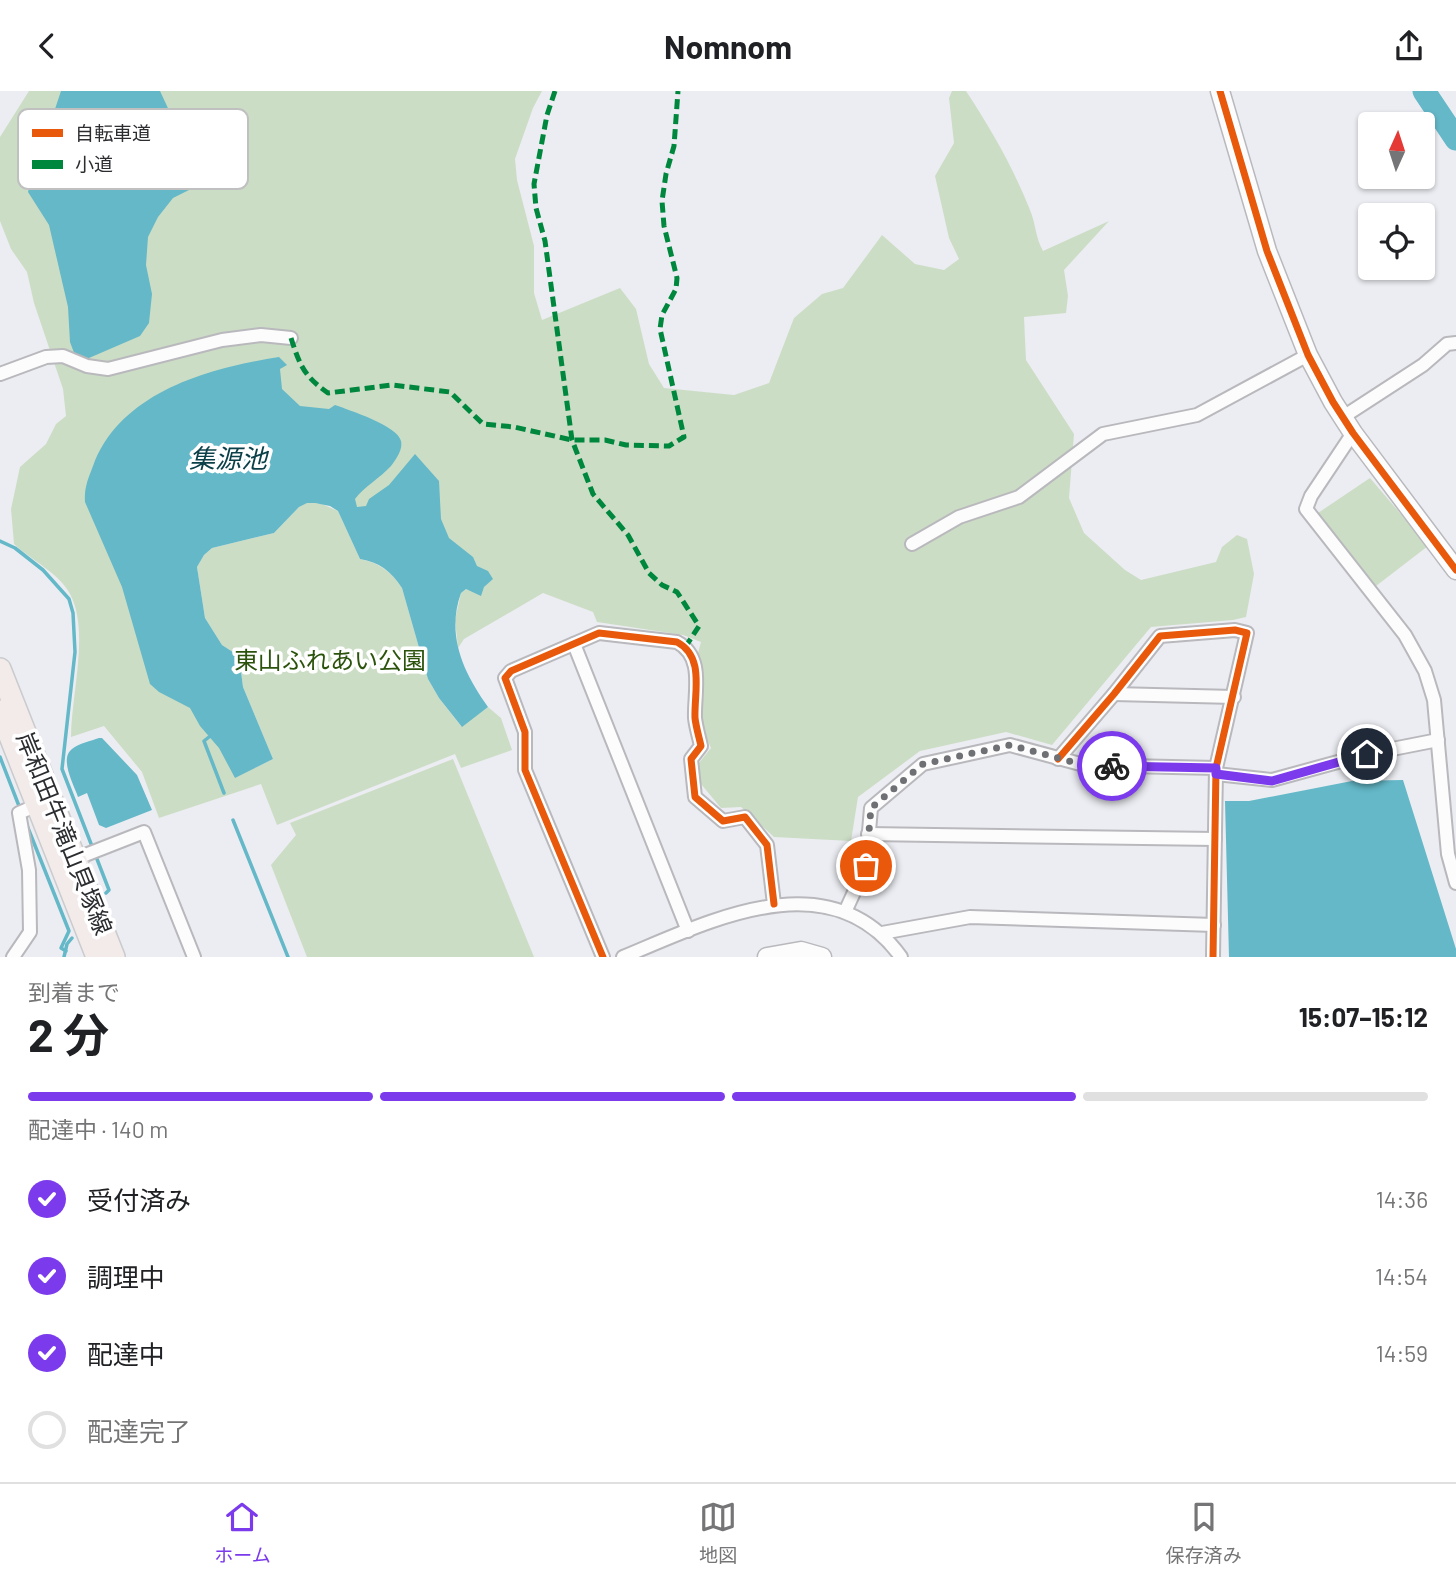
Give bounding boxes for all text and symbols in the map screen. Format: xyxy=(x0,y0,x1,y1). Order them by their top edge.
icon: back xyxy=(28,27,66,65)
text: Nomnom xyxy=(664,27,792,65)
icon: share xyxy=(1390,27,1428,65)
legend xyxy=(18,109,248,189)
north arrow xyxy=(1358,112,1435,189)
map controls xyxy=(1358,112,1435,280)
text: 自転車道 xyxy=(75,121,151,144)
text: 小道 xyxy=(75,152,113,175)
button: locate xyxy=(1358,203,1435,280)
water label: 集源池 xyxy=(189,442,270,473)
park label: 東山ふれあい公園 xyxy=(234,645,426,674)
pin xyxy=(1337,724,1397,784)
street label: 岸和田牛滝山貝塚線 xyxy=(11,727,119,939)
courier xyxy=(1077,731,1147,801)
icon: home xyxy=(1348,735,1386,773)
icon: bike xyxy=(1093,747,1131,785)
pin xyxy=(836,836,896,896)
icon: bag xyxy=(847,847,885,885)
text: 到着まで xyxy=(28,978,120,1006)
text: 15:07–15:12 xyxy=(1299,1001,1428,1032)
text: 2 分 xyxy=(28,1006,109,1061)
text: 配達中 · 140 m xyxy=(28,1115,168,1143)
icon: check xyxy=(28,1180,66,1218)
text: 受付済み xyxy=(87,1184,191,1215)
text: 14:36 xyxy=(1376,1185,1428,1213)
icon: check xyxy=(28,1257,66,1295)
text: 調理中 xyxy=(87,1261,165,1292)
text: 14:54 xyxy=(1375,1262,1428,1290)
icon: check xyxy=(28,1334,66,1372)
text: 配達中 xyxy=(87,1338,165,1369)
text: 14:59 xyxy=(1376,1339,1428,1367)
text: 配達完了 xyxy=(87,1415,191,1446)
tab: ホーム xyxy=(214,1498,271,1567)
tab: 地図 xyxy=(699,1498,737,1567)
tab: 保存済み xyxy=(1166,1498,1242,1567)

